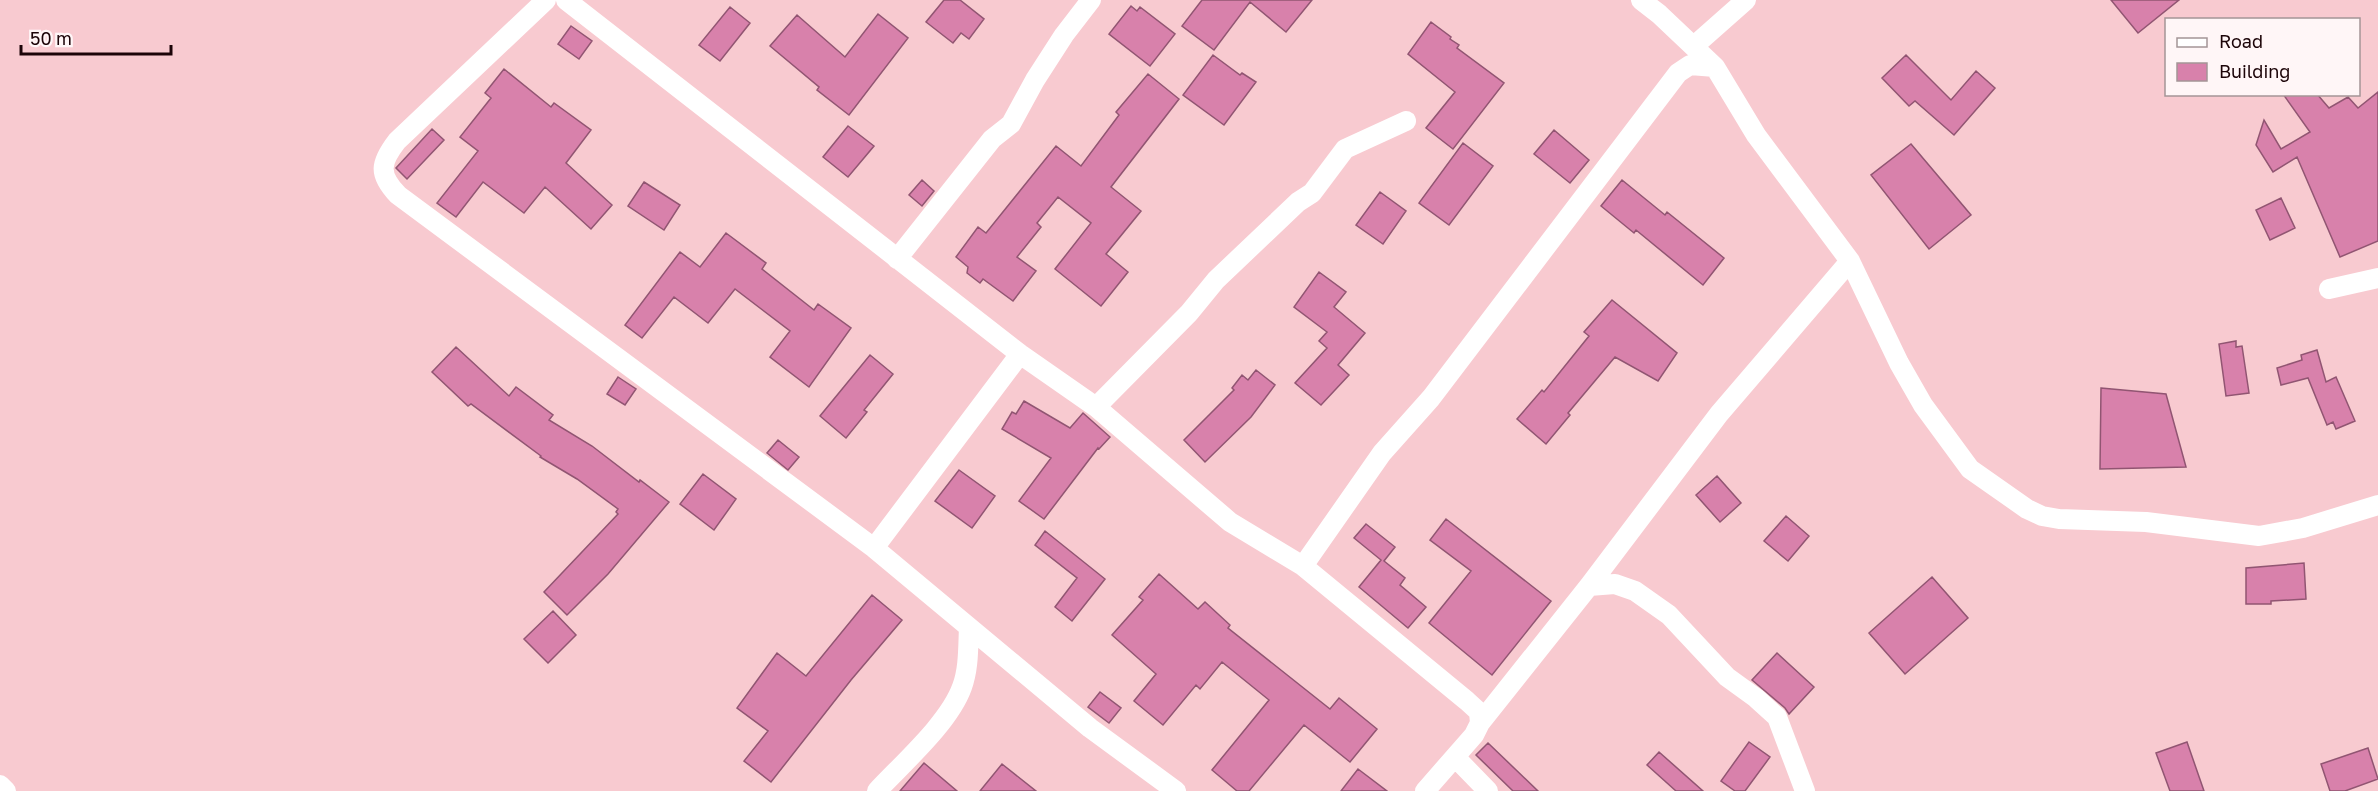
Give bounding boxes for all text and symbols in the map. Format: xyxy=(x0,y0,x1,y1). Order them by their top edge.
scale bar xyxy=(21,18,171,56)
legend xyxy=(2165,18,2360,96)
text: 50 m xyxy=(30,27,72,49)
text: Road xyxy=(2219,30,2263,52)
text: Building xyxy=(2219,60,2290,82)

